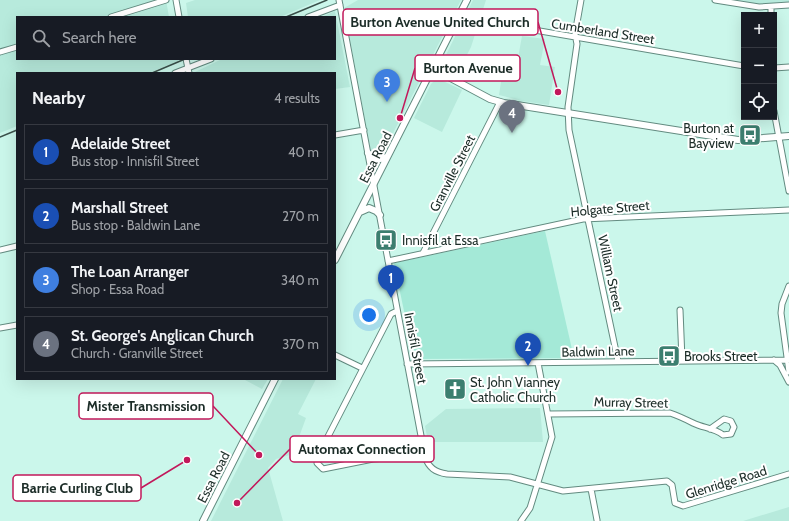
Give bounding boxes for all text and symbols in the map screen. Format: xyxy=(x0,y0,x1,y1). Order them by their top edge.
callout: Burton Avenue United Church xyxy=(343,9,538,35)
map controls xyxy=(741,12,777,120)
button: + xyxy=(741,12,777,48)
text: Burton Avenue United Church xyxy=(350,13,530,31)
street label: Cumberland Street xyxy=(550,15,656,47)
search box xyxy=(16,16,336,60)
icon: search xyxy=(30,27,52,49)
text: Search here xyxy=(62,29,137,47)
button: − xyxy=(741,48,777,84)
callout: Burton Avenue xyxy=(415,55,520,81)
text: Burton Avenue xyxy=(423,59,513,77)
pin: 3 xyxy=(374,69,400,102)
button: locate xyxy=(741,84,777,120)
text: Nearby xyxy=(32,88,85,108)
text: 4 results xyxy=(274,90,320,106)
pin: 4 xyxy=(499,100,525,133)
place label: Burton at Bayview xyxy=(683,120,735,151)
bus stop icon: Burton at Bayview xyxy=(737,122,763,148)
street label: Essa Road xyxy=(355,129,395,185)
street label: Granville Street xyxy=(426,131,479,214)
text: Adelaide Street xyxy=(71,135,170,153)
text: 1 xyxy=(44,144,48,160)
text: 40 m xyxy=(288,144,319,160)
text: Bus stop · Innisfil Street xyxy=(71,153,199,169)
street label: Holgate Street xyxy=(570,197,651,219)
text: Marshall Street xyxy=(71,199,168,217)
text: 2 xyxy=(43,208,49,224)
text: 270 m xyxy=(282,208,319,224)
text: Bus stop · Baldwin Lane xyxy=(71,217,200,233)
bus stop icon: Innisfil at Essa xyxy=(373,227,399,253)
place label: Innisfil at Essa xyxy=(402,232,479,248)
street label: William Street xyxy=(595,233,627,313)
text: The Loan Arranger xyxy=(71,263,189,281)
pin: 1 xyxy=(378,265,404,298)
text: 3 xyxy=(42,272,50,288)
text: 340 m xyxy=(281,272,319,288)
text: Shop · Essa Road xyxy=(71,281,164,297)
your location xyxy=(359,305,379,325)
street label: Innisfil Street xyxy=(401,311,431,386)
text: St. George's Anglican Church xyxy=(71,327,254,345)
pin: 2 xyxy=(515,333,541,366)
text: 4 xyxy=(42,336,50,352)
text: 370 m xyxy=(282,336,319,352)
street label: Baldwin Lane xyxy=(561,342,635,360)
bus stop icon: Brooks Street xyxy=(656,343,682,369)
text: Church · Granville Street xyxy=(71,345,203,361)
place label: Brooks Street xyxy=(684,348,758,364)
place label: St. John Vianney Catholic Church xyxy=(470,374,561,405)
church icon: St. John Vianney Catholic Church xyxy=(442,376,468,402)
callout: Mister Transmission xyxy=(79,393,213,419)
street label: Murray Street xyxy=(594,393,669,411)
text: Mister Transmission xyxy=(87,397,205,415)
callout: Automax Connection xyxy=(290,436,434,462)
text: Automax Connection xyxy=(298,440,426,458)
street label: Essa Road xyxy=(193,449,233,505)
street label: Glenridge Road xyxy=(684,462,768,502)
callout: Barrie Curling Club xyxy=(13,475,141,501)
text: Barrie Curling Club xyxy=(21,479,133,497)

